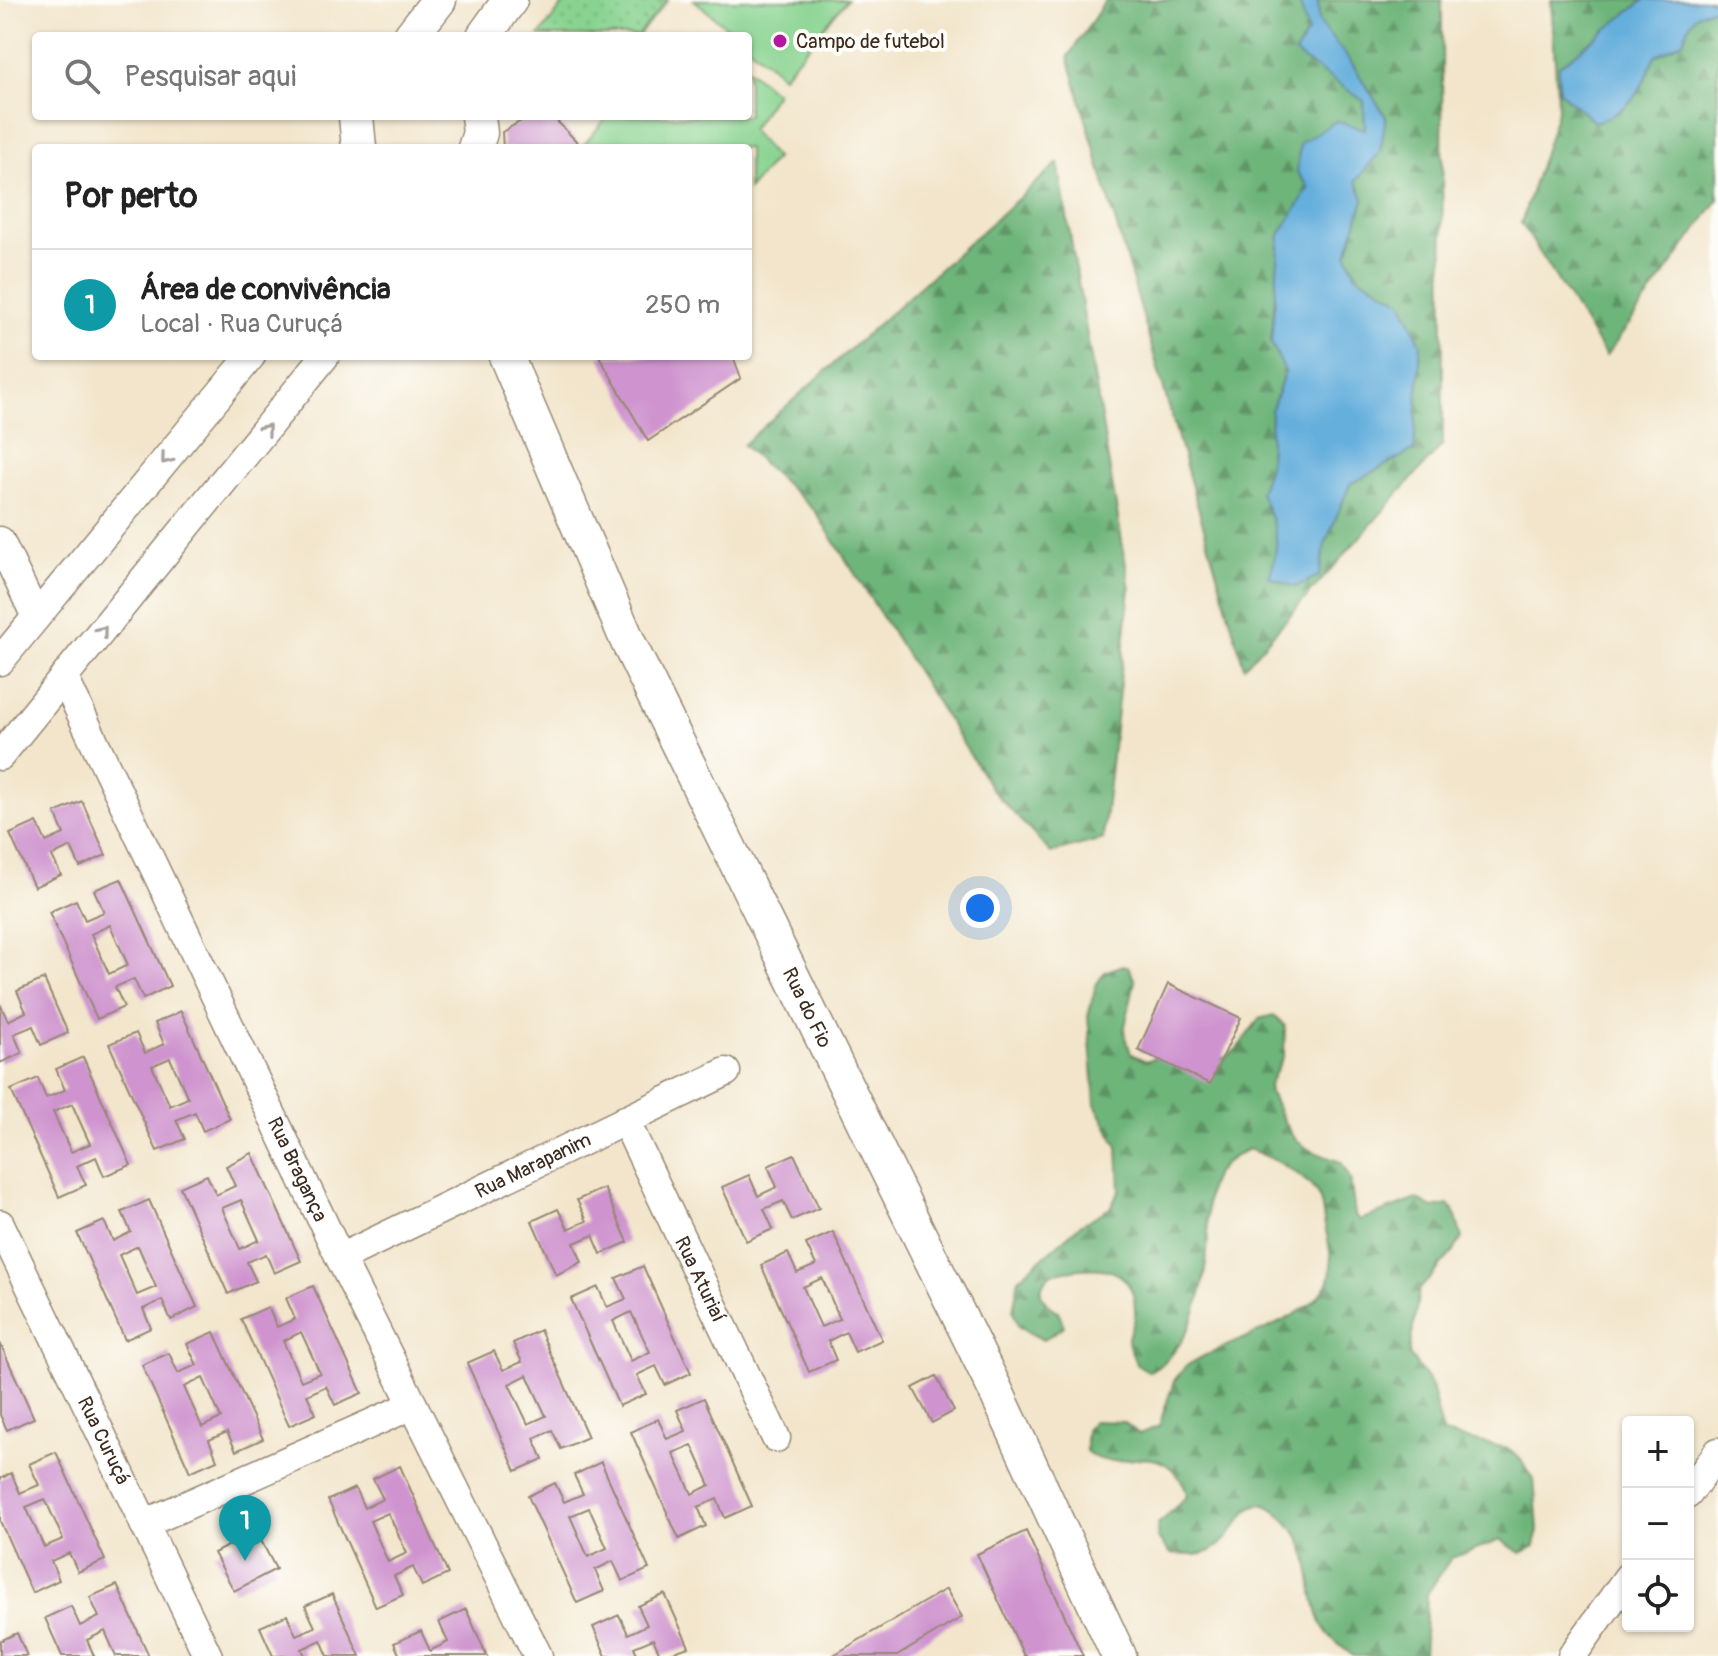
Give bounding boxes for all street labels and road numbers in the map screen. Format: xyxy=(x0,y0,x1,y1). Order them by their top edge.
street label: Rua do Fio xyxy=(777,963,838,1052)
street label: Rua Bragança xyxy=(262,1113,333,1226)
street label: Rua Marapanim xyxy=(471,1127,595,1204)
street label: Rua Aturiaí xyxy=(669,1232,732,1326)
street label: Rua Curuçá xyxy=(72,1392,136,1488)

